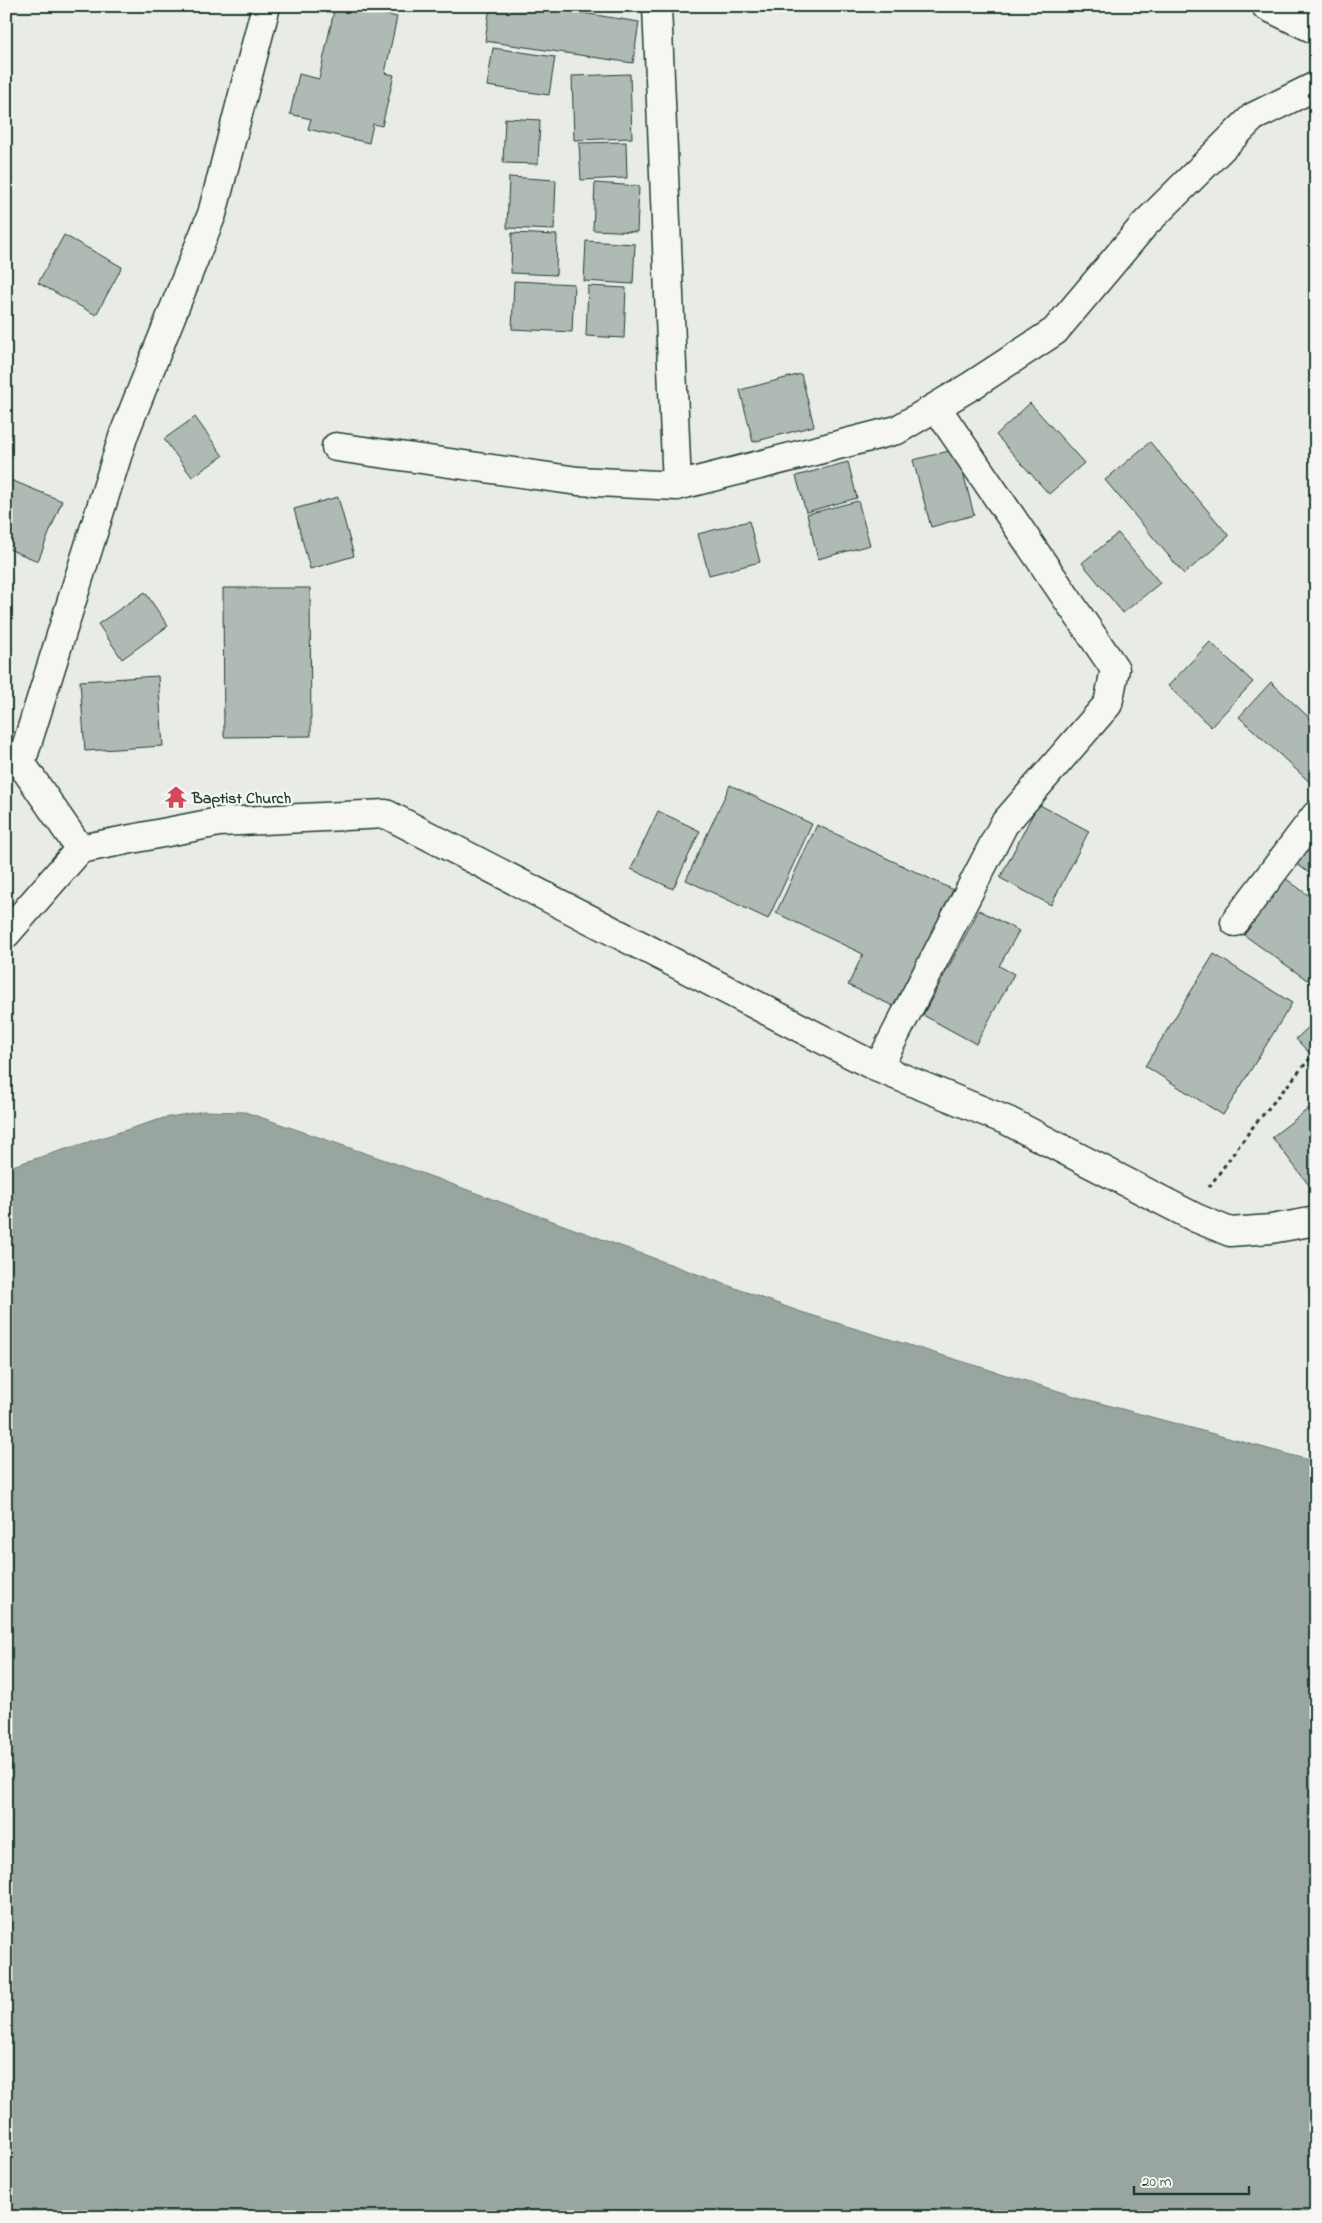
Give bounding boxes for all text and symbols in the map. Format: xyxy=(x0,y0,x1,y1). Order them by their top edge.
temple icon: Baptist Church xyxy=(163,784,189,810)
place label: Baptist Church xyxy=(191,787,291,811)
scale bar xyxy=(1134,2163,1250,2195)
text: 20 m xyxy=(1142,2171,1172,2193)

